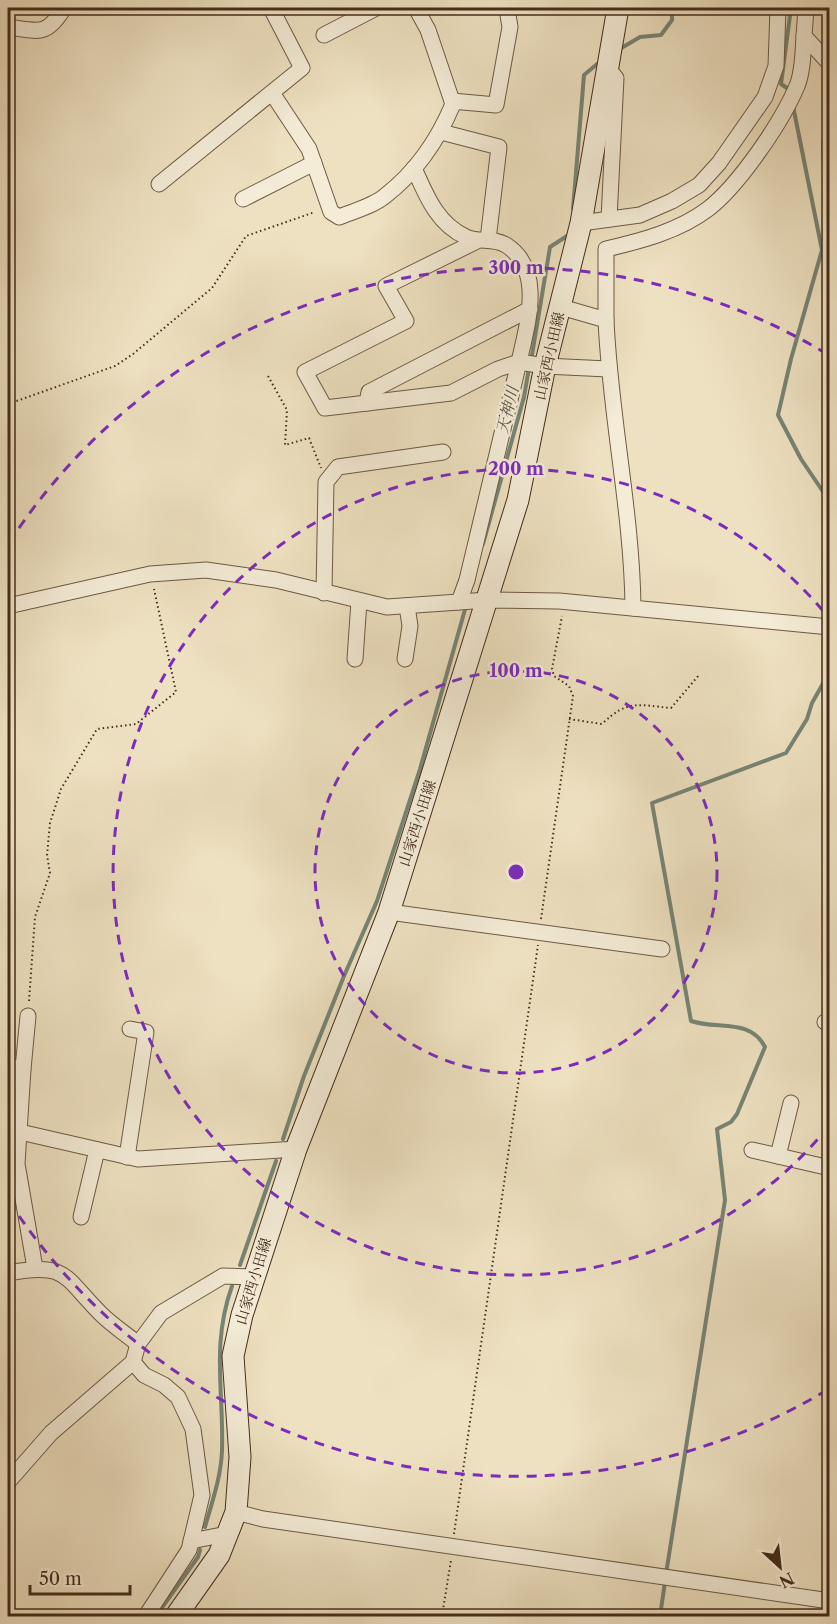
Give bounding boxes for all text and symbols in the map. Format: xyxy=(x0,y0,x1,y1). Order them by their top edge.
text: 300 m xyxy=(488,257,544,279)
street label: 山家西小田線 xyxy=(530,310,568,402)
water label: 天神川 xyxy=(491,382,523,436)
text: 200 m xyxy=(488,458,544,480)
text: 100 m xyxy=(489,660,543,682)
street label: 山家西小田線 xyxy=(394,777,440,869)
centre of rings xyxy=(506,862,526,882)
street label: 山家西小田線 xyxy=(231,1235,275,1327)
north arrow xyxy=(750,1537,810,1597)
scale bar xyxy=(30,1558,130,1596)
text: 50 m xyxy=(39,1568,82,1590)
text: N xyxy=(776,1568,798,1592)

